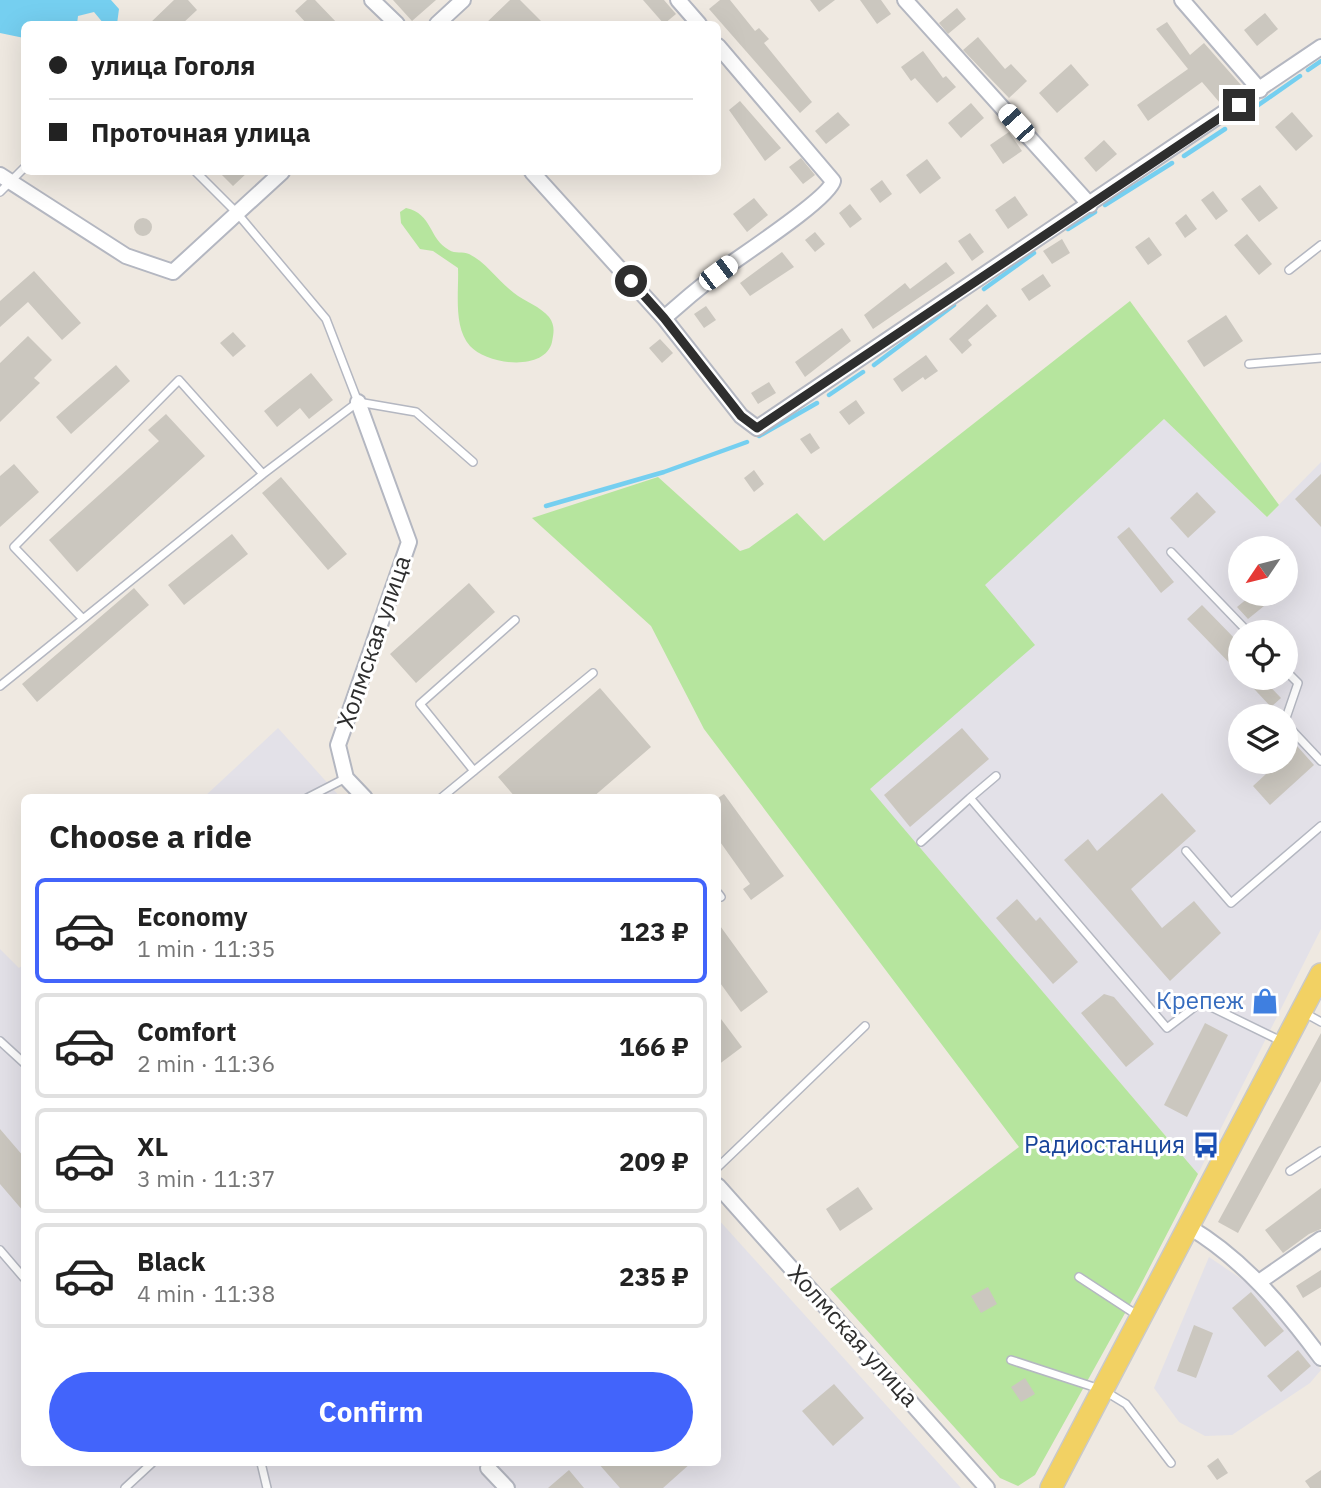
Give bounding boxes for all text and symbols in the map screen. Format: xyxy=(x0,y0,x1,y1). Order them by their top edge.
text: улица Гоголя xyxy=(91,48,256,82)
route end xyxy=(1223,89,1255,121)
car xyxy=(995,100,1038,146)
text: Проточная улица xyxy=(91,115,311,149)
car xyxy=(695,252,742,294)
route start xyxy=(615,265,647,297)
north arrow xyxy=(1228,536,1298,606)
map controls xyxy=(1228,536,1298,774)
street label: Холмская улица xyxy=(328,551,418,732)
button: locate xyxy=(1228,620,1298,690)
button: layers xyxy=(1228,704,1298,774)
text: Choose a ride xyxy=(49,815,252,857)
icon: car xyxy=(53,899,116,962)
text: Economy xyxy=(137,899,248,933)
text: 123 ₽ xyxy=(619,914,689,948)
text: 1 min · 11:35 xyxy=(137,933,275,963)
place label: Крепеж xyxy=(1156,984,1244,1016)
shop icon: Крепеж xyxy=(1250,986,1280,1016)
icon: car xyxy=(53,1014,116,1077)
text: Comfort xyxy=(137,1014,236,1048)
text: 166 ₽ xyxy=(619,1029,689,1063)
text: 2 min · 11:36 xyxy=(137,1048,275,1078)
place label: Радиостанция xyxy=(1024,1128,1185,1160)
icon: car xyxy=(53,1129,116,1192)
text: XL xyxy=(137,1129,168,1163)
bus stop icon: Радиостанция xyxy=(1191,1130,1221,1160)
text: 209 ₽ xyxy=(619,1144,689,1178)
text: 3 min · 11:37 xyxy=(137,1163,275,1193)
icon: car xyxy=(53,1244,116,1307)
text: Black xyxy=(137,1244,205,1278)
street label: Холмская улица xyxy=(781,1257,926,1413)
text: 235 ₽ xyxy=(619,1259,689,1293)
text: 4 min · 11:38 xyxy=(137,1278,275,1308)
button: Confirm xyxy=(49,1372,693,1452)

